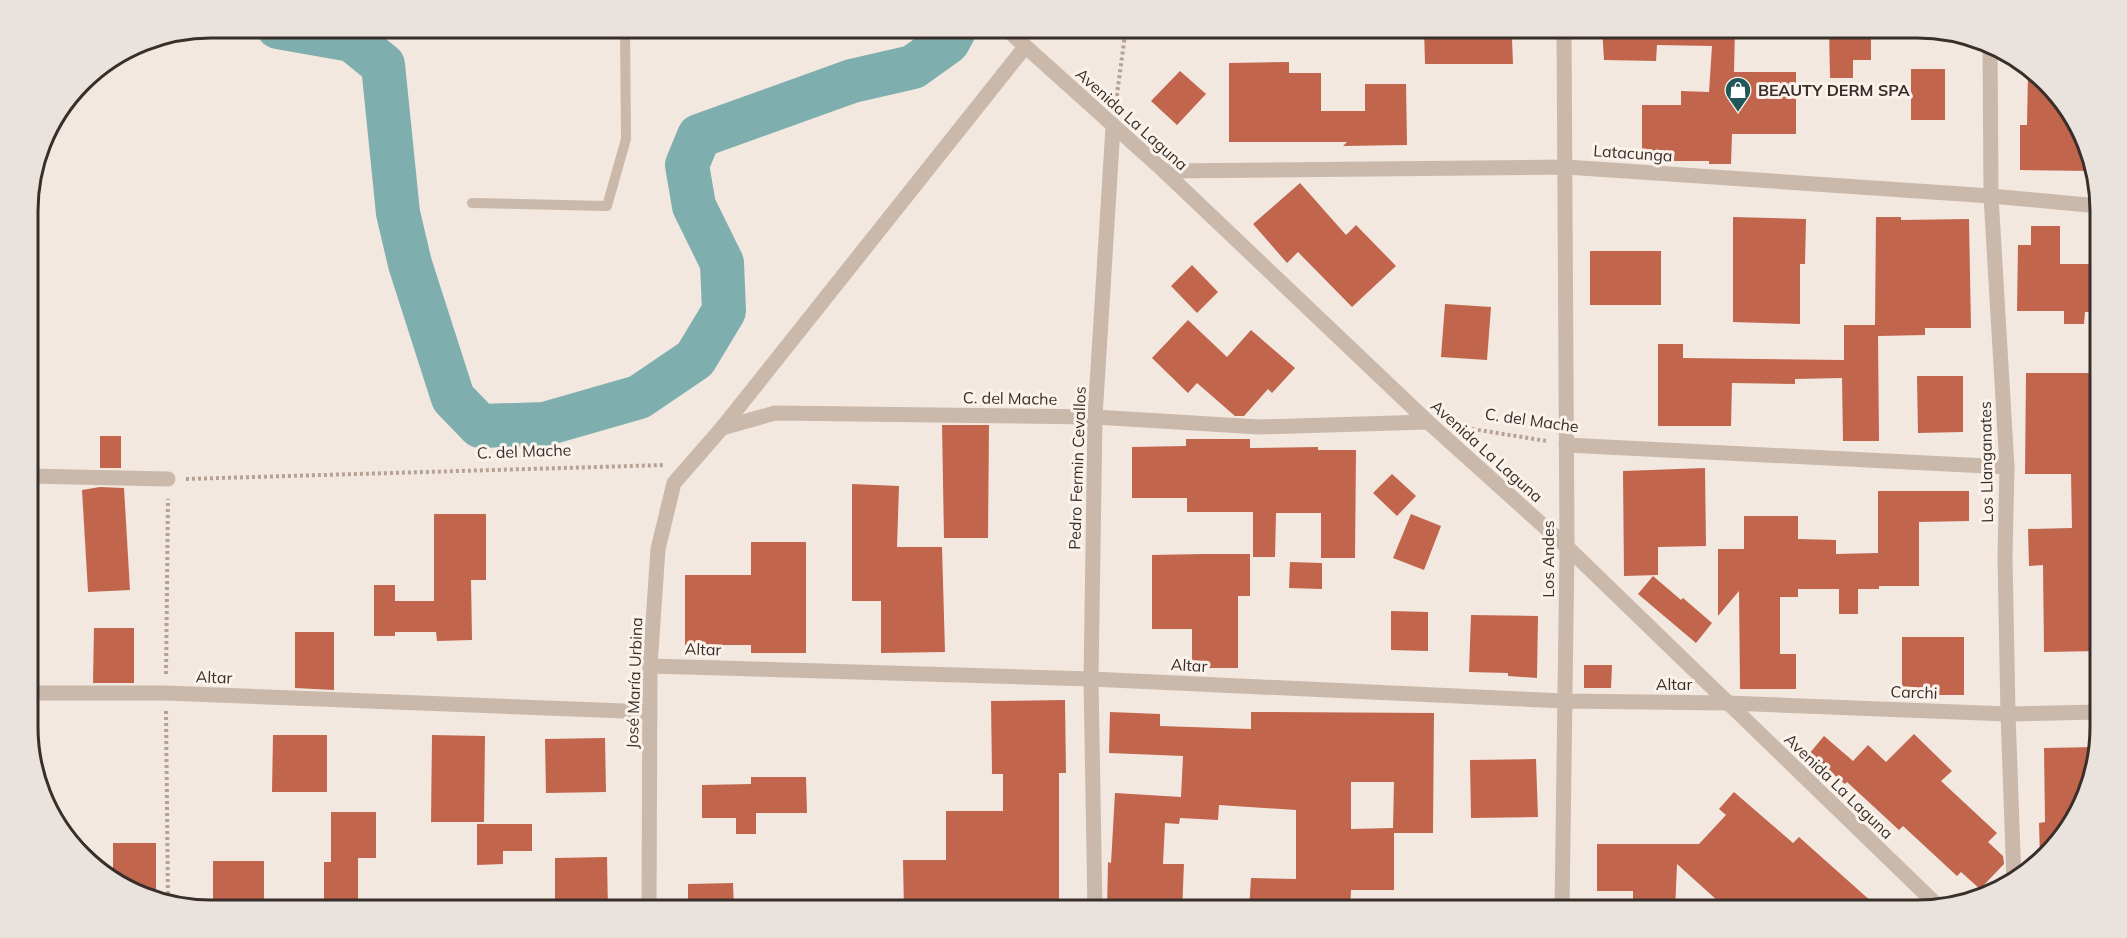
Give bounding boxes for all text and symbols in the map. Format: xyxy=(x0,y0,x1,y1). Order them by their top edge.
street label: Avenida La Laguna xyxy=(1072,64,1192,174)
shop icon: BEAUTY DERM SPA xyxy=(1723,75,1753,113)
place label: BEAUTY DERM SPA xyxy=(1758,80,1910,100)
street label: Latacunga xyxy=(1593,140,1673,166)
street label: Pedro Fermin Cevallos xyxy=(1064,386,1090,550)
street label: C. del Mache xyxy=(963,387,1057,409)
street label: Avenida La Laguna xyxy=(1427,396,1547,506)
street label: Los Llanganates xyxy=(1975,401,1997,523)
street label: C. del Mache xyxy=(1484,404,1580,436)
street label: C. del Mache xyxy=(476,439,572,463)
street label: Los Andes xyxy=(1538,520,1558,598)
street label: José María Urbina xyxy=(622,617,646,749)
street label: Altar xyxy=(684,638,722,660)
street label: Altar xyxy=(1170,654,1208,676)
street label: Altar xyxy=(195,666,233,688)
street label: Altar xyxy=(1656,674,1692,694)
street label: Carchi xyxy=(1890,681,1938,703)
street label: Avenida La Laguna xyxy=(1780,729,1898,843)

